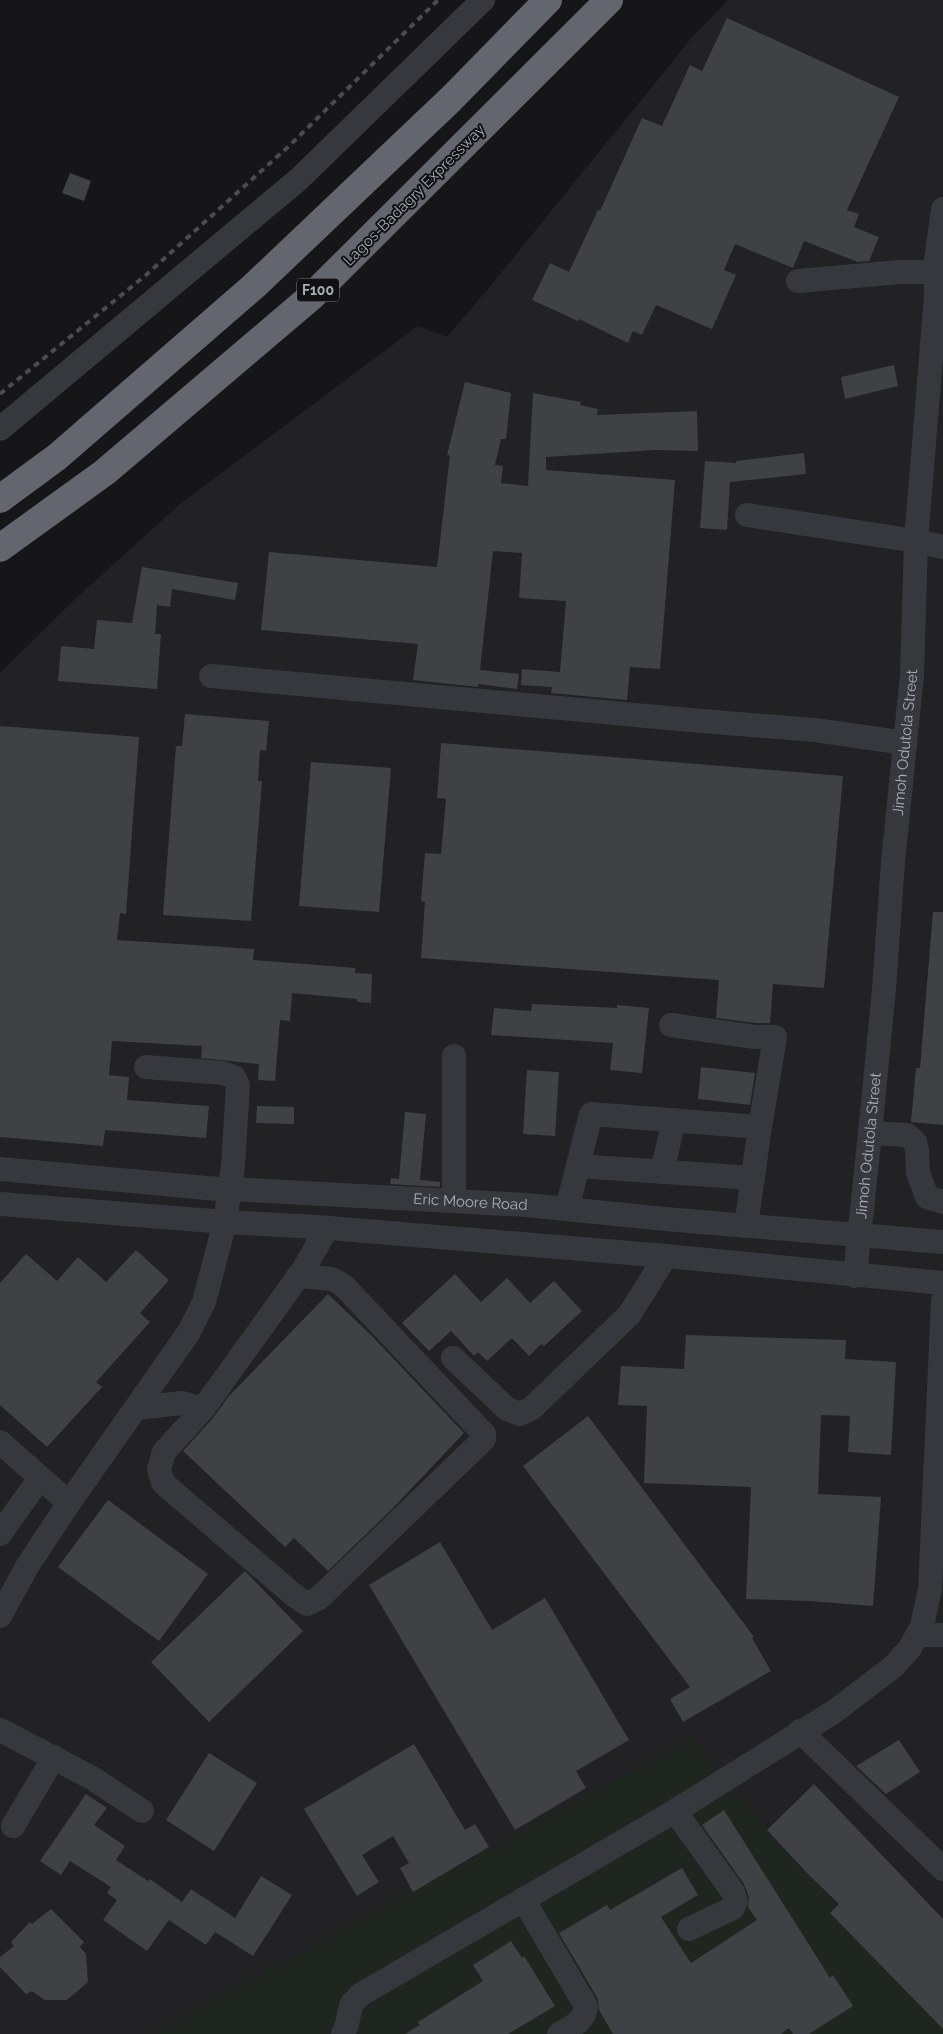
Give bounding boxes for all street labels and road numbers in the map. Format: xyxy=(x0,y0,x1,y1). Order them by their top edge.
street label: Lagos-Badagry Expressway xyxy=(340,121,488,269)
road number: F100 xyxy=(297,278,339,302)
street label: Jimoh Odutola Street xyxy=(889,669,921,816)
street label: Jimoh Odutola Street xyxy=(852,1072,885,1220)
street label: Eric Moore Road xyxy=(413,1190,528,1214)

